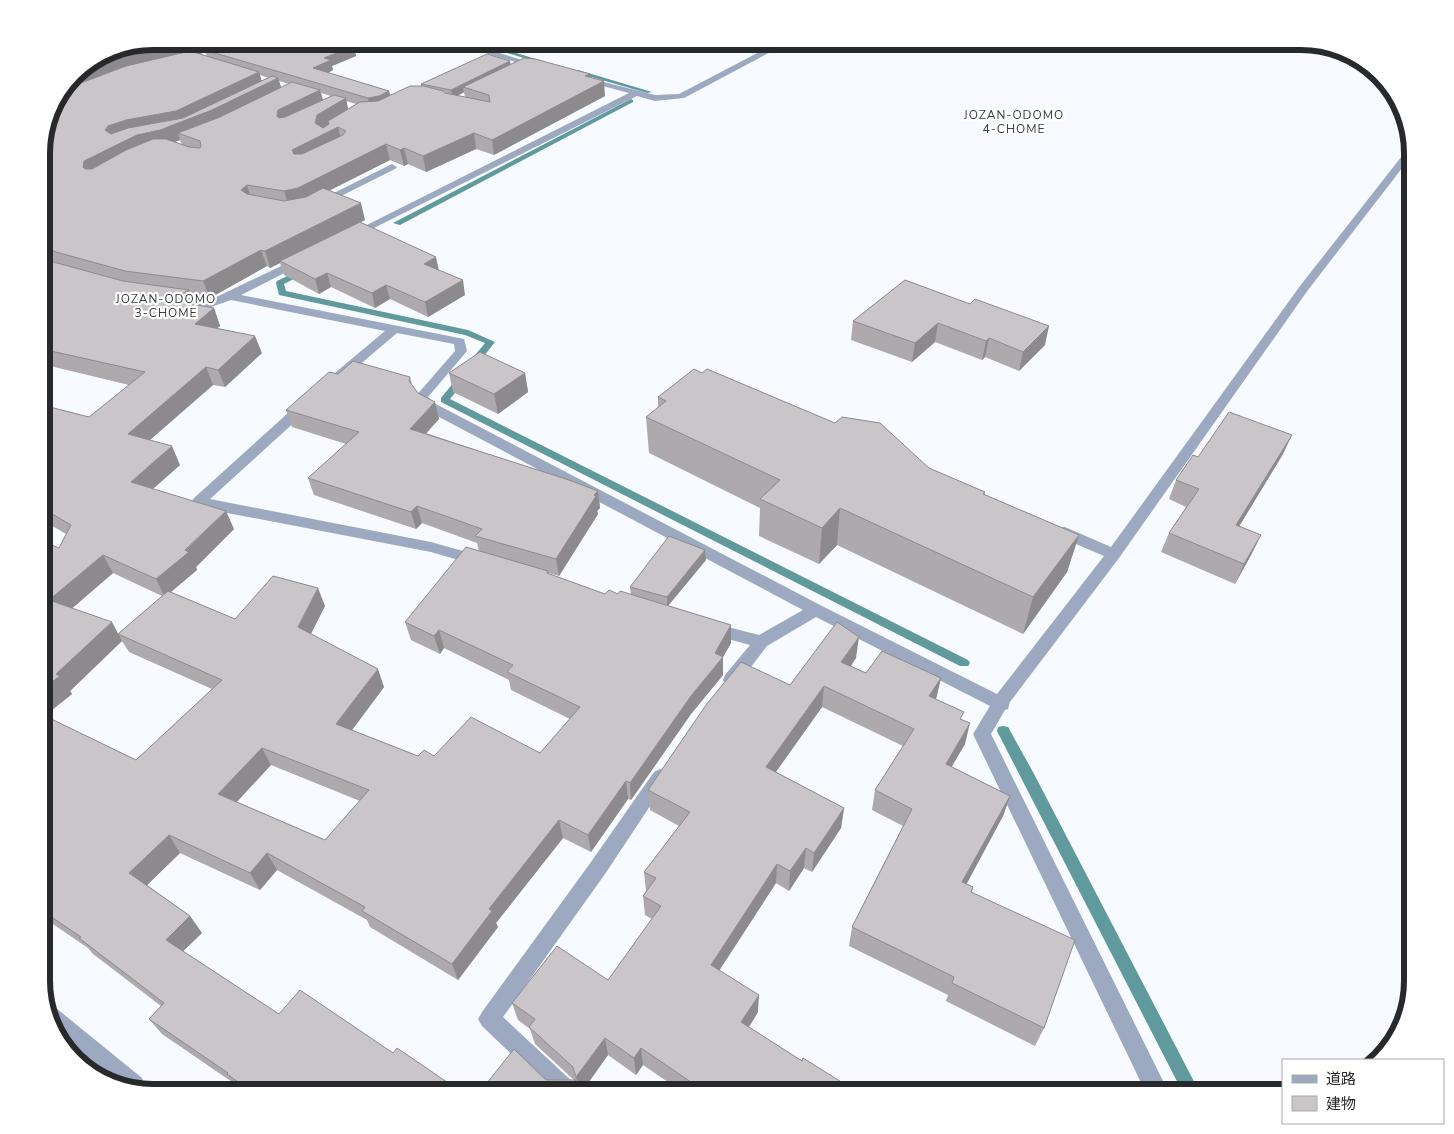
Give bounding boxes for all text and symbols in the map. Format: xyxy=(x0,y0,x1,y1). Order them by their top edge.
district label: JOZAN-ODOMO 4-CHOME xyxy=(963,107,1064,137)
district label: JOZAN-ODOMO 3-CHOME xyxy=(115,291,216,321)
legend xyxy=(1282,1059,1444,1124)
text: 道路 xyxy=(1326,1069,1356,1089)
text: 建物 xyxy=(1326,1094,1356,1114)

